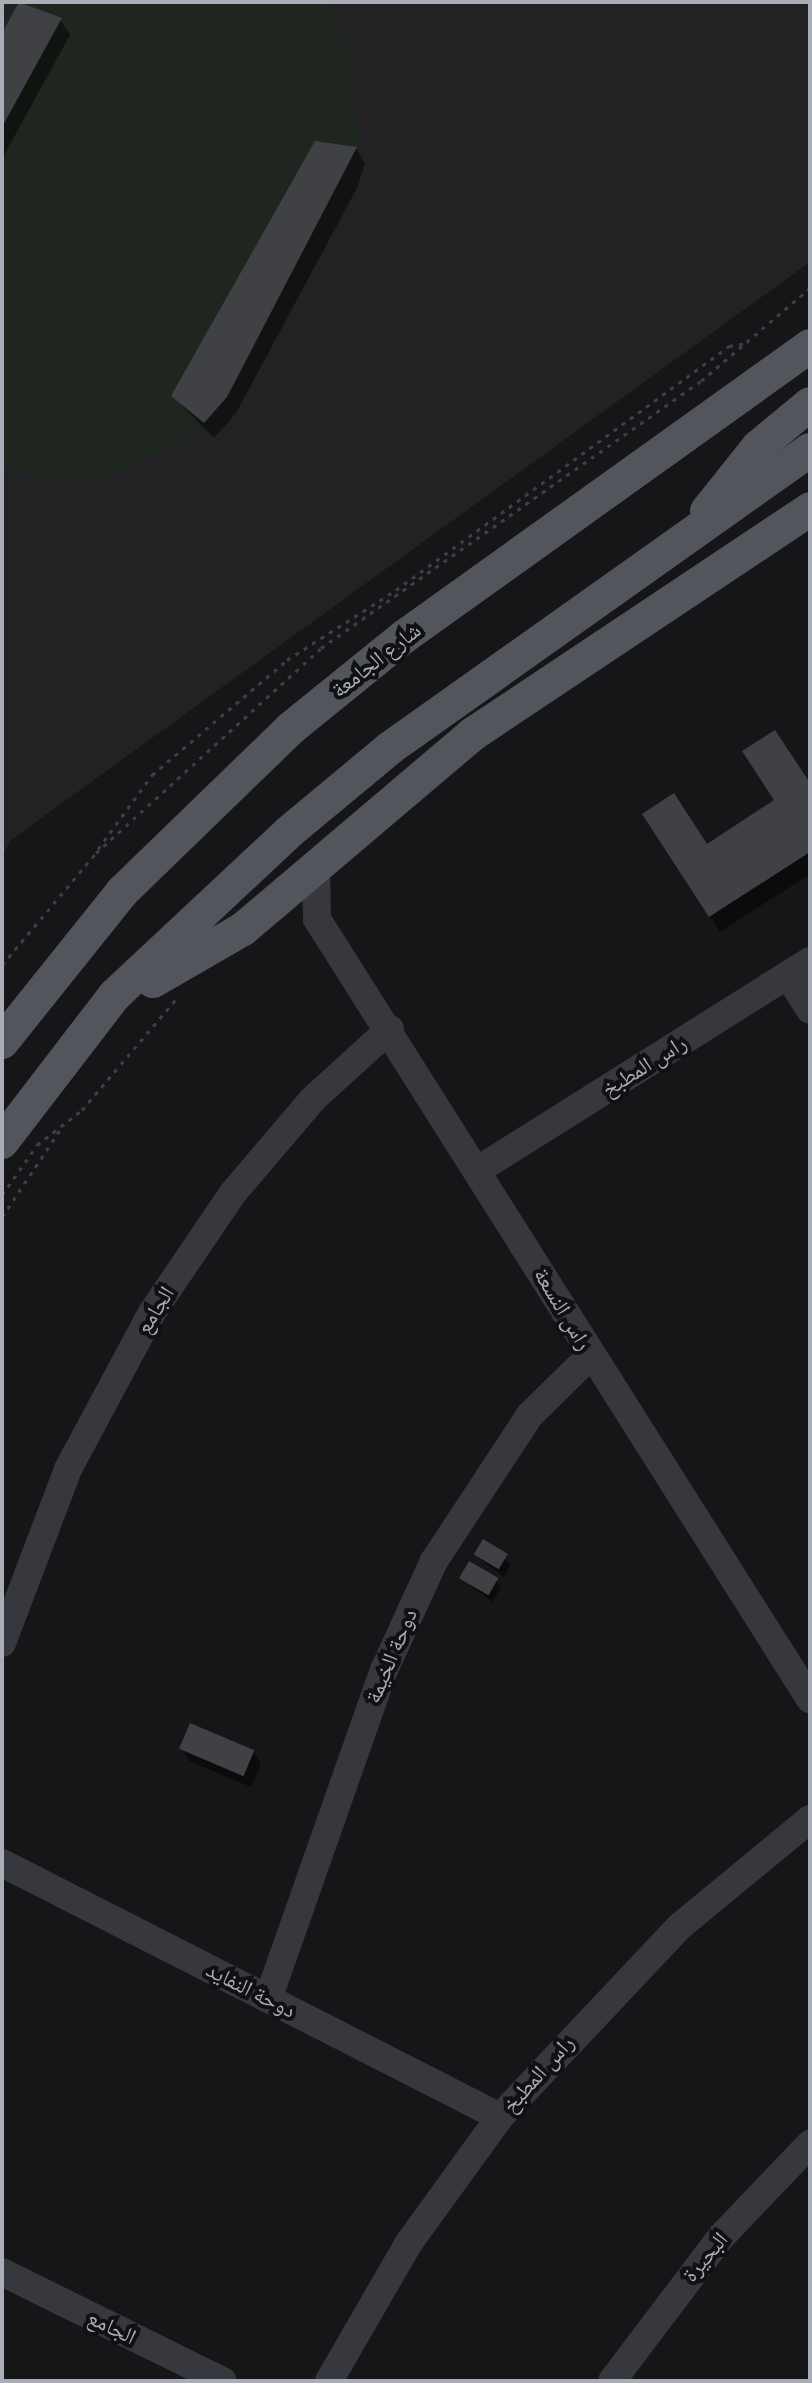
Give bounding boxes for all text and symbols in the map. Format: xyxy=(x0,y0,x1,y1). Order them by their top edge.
street label: شارع الجامعة xyxy=(326,617,426,703)
street label: راس المطبخ xyxy=(597,1030,691,1102)
street label: راس النسعة xyxy=(528,1263,598,1355)
street label: الجامع xyxy=(130,1282,180,1338)
street label: دوحة الخيمة xyxy=(359,1605,423,1707)
street label: دوحة النفايد xyxy=(202,1956,300,2024)
street label: راس المطبخ xyxy=(496,2030,580,2118)
street label: البحيرة xyxy=(677,2227,733,2287)
street label: الجامع xyxy=(83,2304,141,2350)

